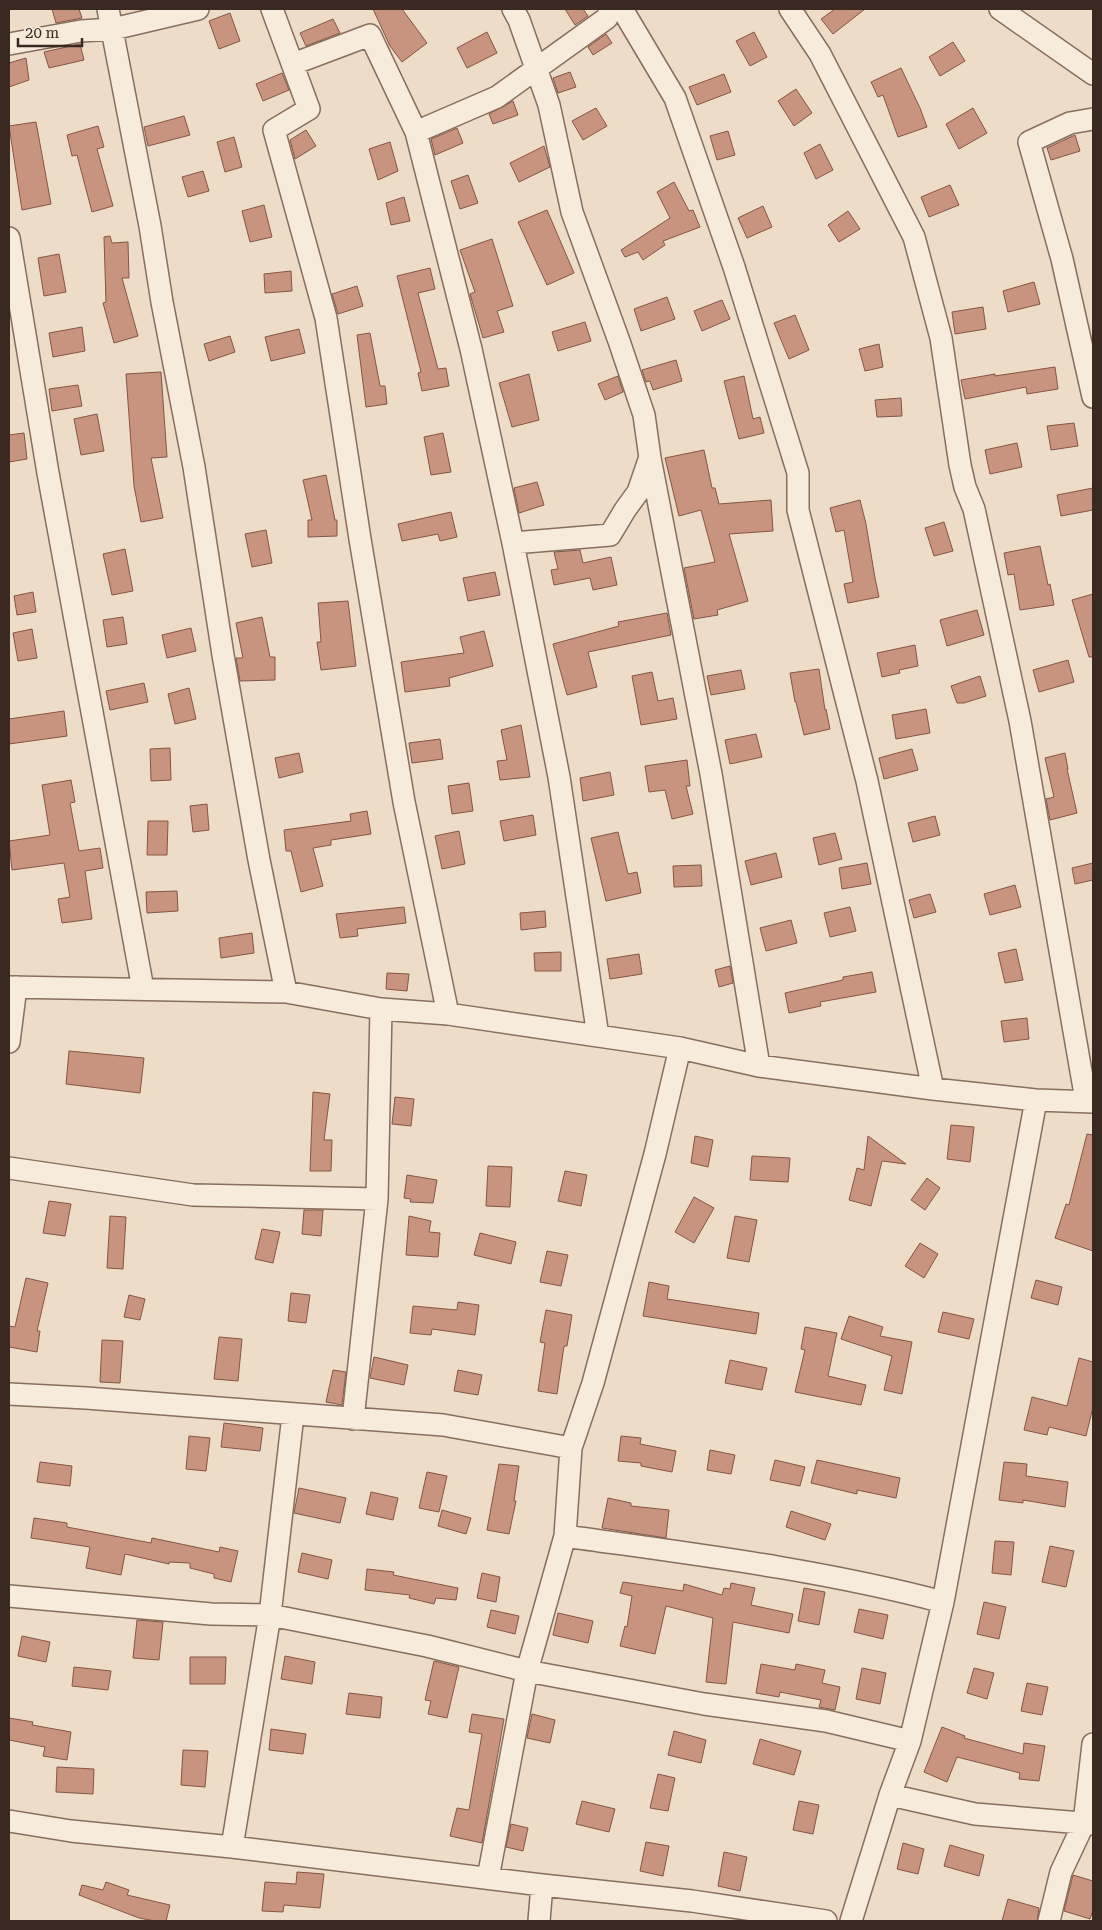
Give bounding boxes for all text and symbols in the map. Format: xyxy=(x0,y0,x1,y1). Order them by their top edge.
scale bar xyxy=(18,15,81,47)
text: 20 m xyxy=(25,24,60,42)

